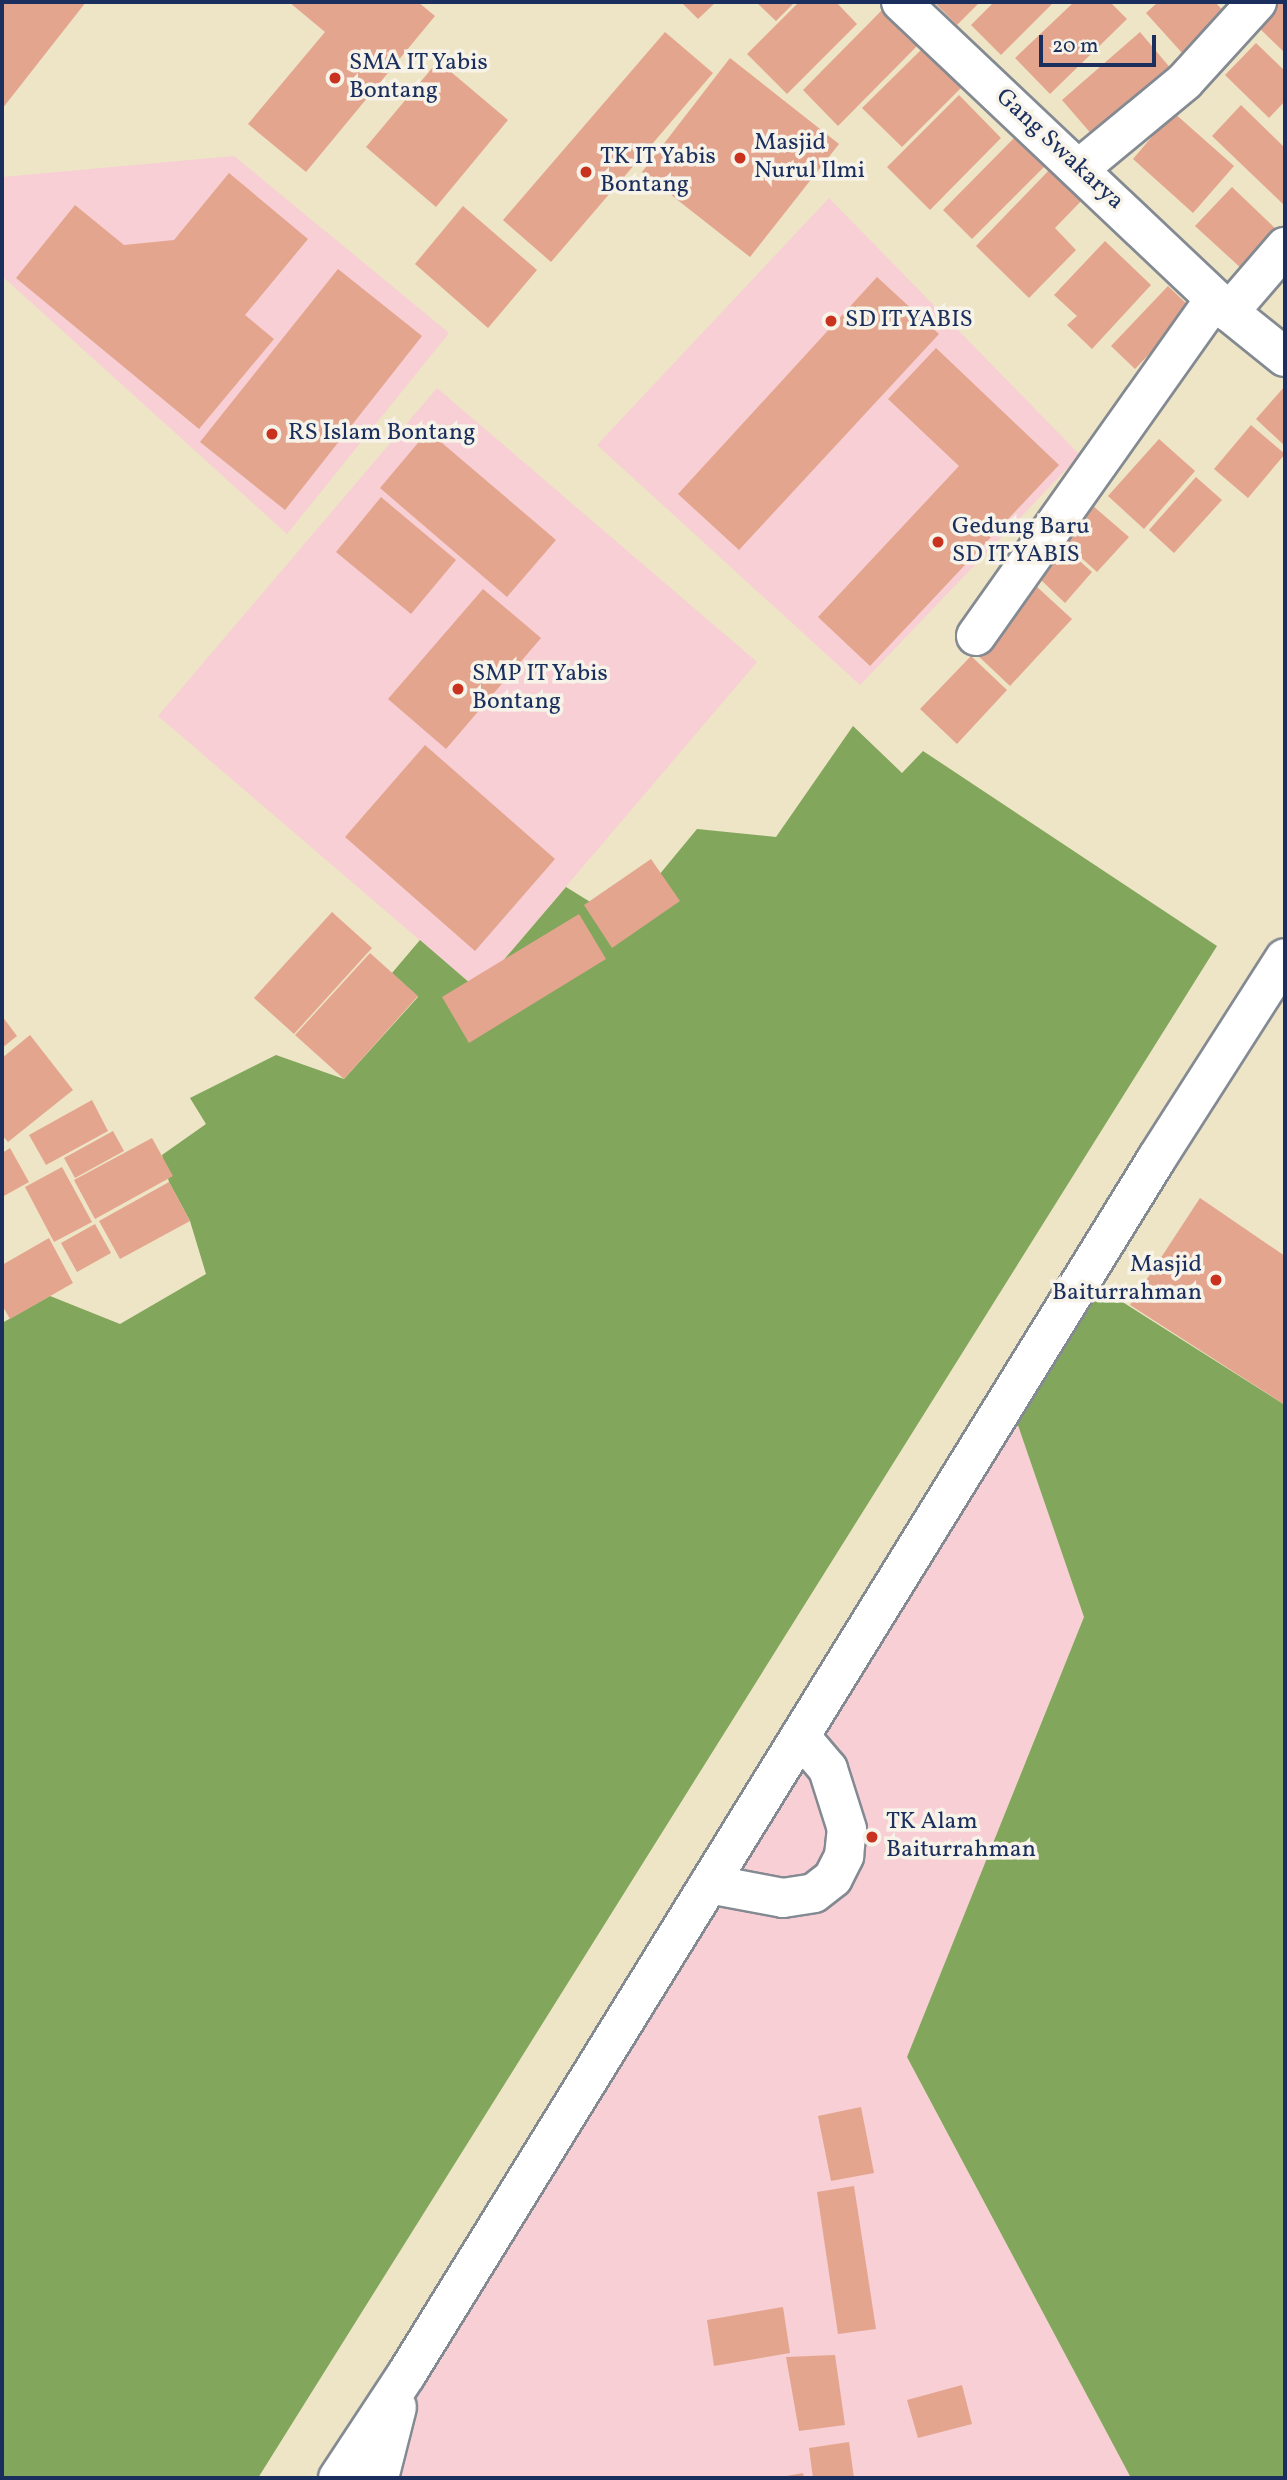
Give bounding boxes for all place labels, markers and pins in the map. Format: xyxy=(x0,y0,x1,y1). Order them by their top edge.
place label: SMA IT Yabis Bontang xyxy=(349,50,489,106)
marker: SMA IT Yabis Bontang xyxy=(327,70,343,86)
place label: Masjid Nurul Ilmi xyxy=(754,130,865,186)
place label: TK IT Yabis Bontang xyxy=(600,144,717,200)
marker: Masjid Nurul Ilmi xyxy=(732,150,748,166)
marker: TK IT Yabis Bontang xyxy=(578,164,594,180)
place label: SD IT YABIS xyxy=(845,307,974,335)
marker: SD IT YABIS xyxy=(823,313,839,329)
place label: RS Islam Bontang xyxy=(288,420,475,448)
marker: RS Islam Bontang xyxy=(262,424,282,444)
place label: Gedung Baru SD IT YABIS xyxy=(952,514,1090,570)
marker: Gedung Baru SD IT YABIS xyxy=(930,534,946,550)
place label: SMP IT Yabis Bontang xyxy=(472,661,609,717)
marker: SMP IT Yabis Bontang xyxy=(450,681,466,697)
place label: Masjid Baiturrahman xyxy=(1052,1252,1202,1308)
marker: Masjid Baiturrahman xyxy=(1208,1272,1224,1288)
place label: TK Alam Baiturrahman xyxy=(886,1809,1036,1865)
marker: TK Alam Baiturrahman xyxy=(864,1829,880,1845)

